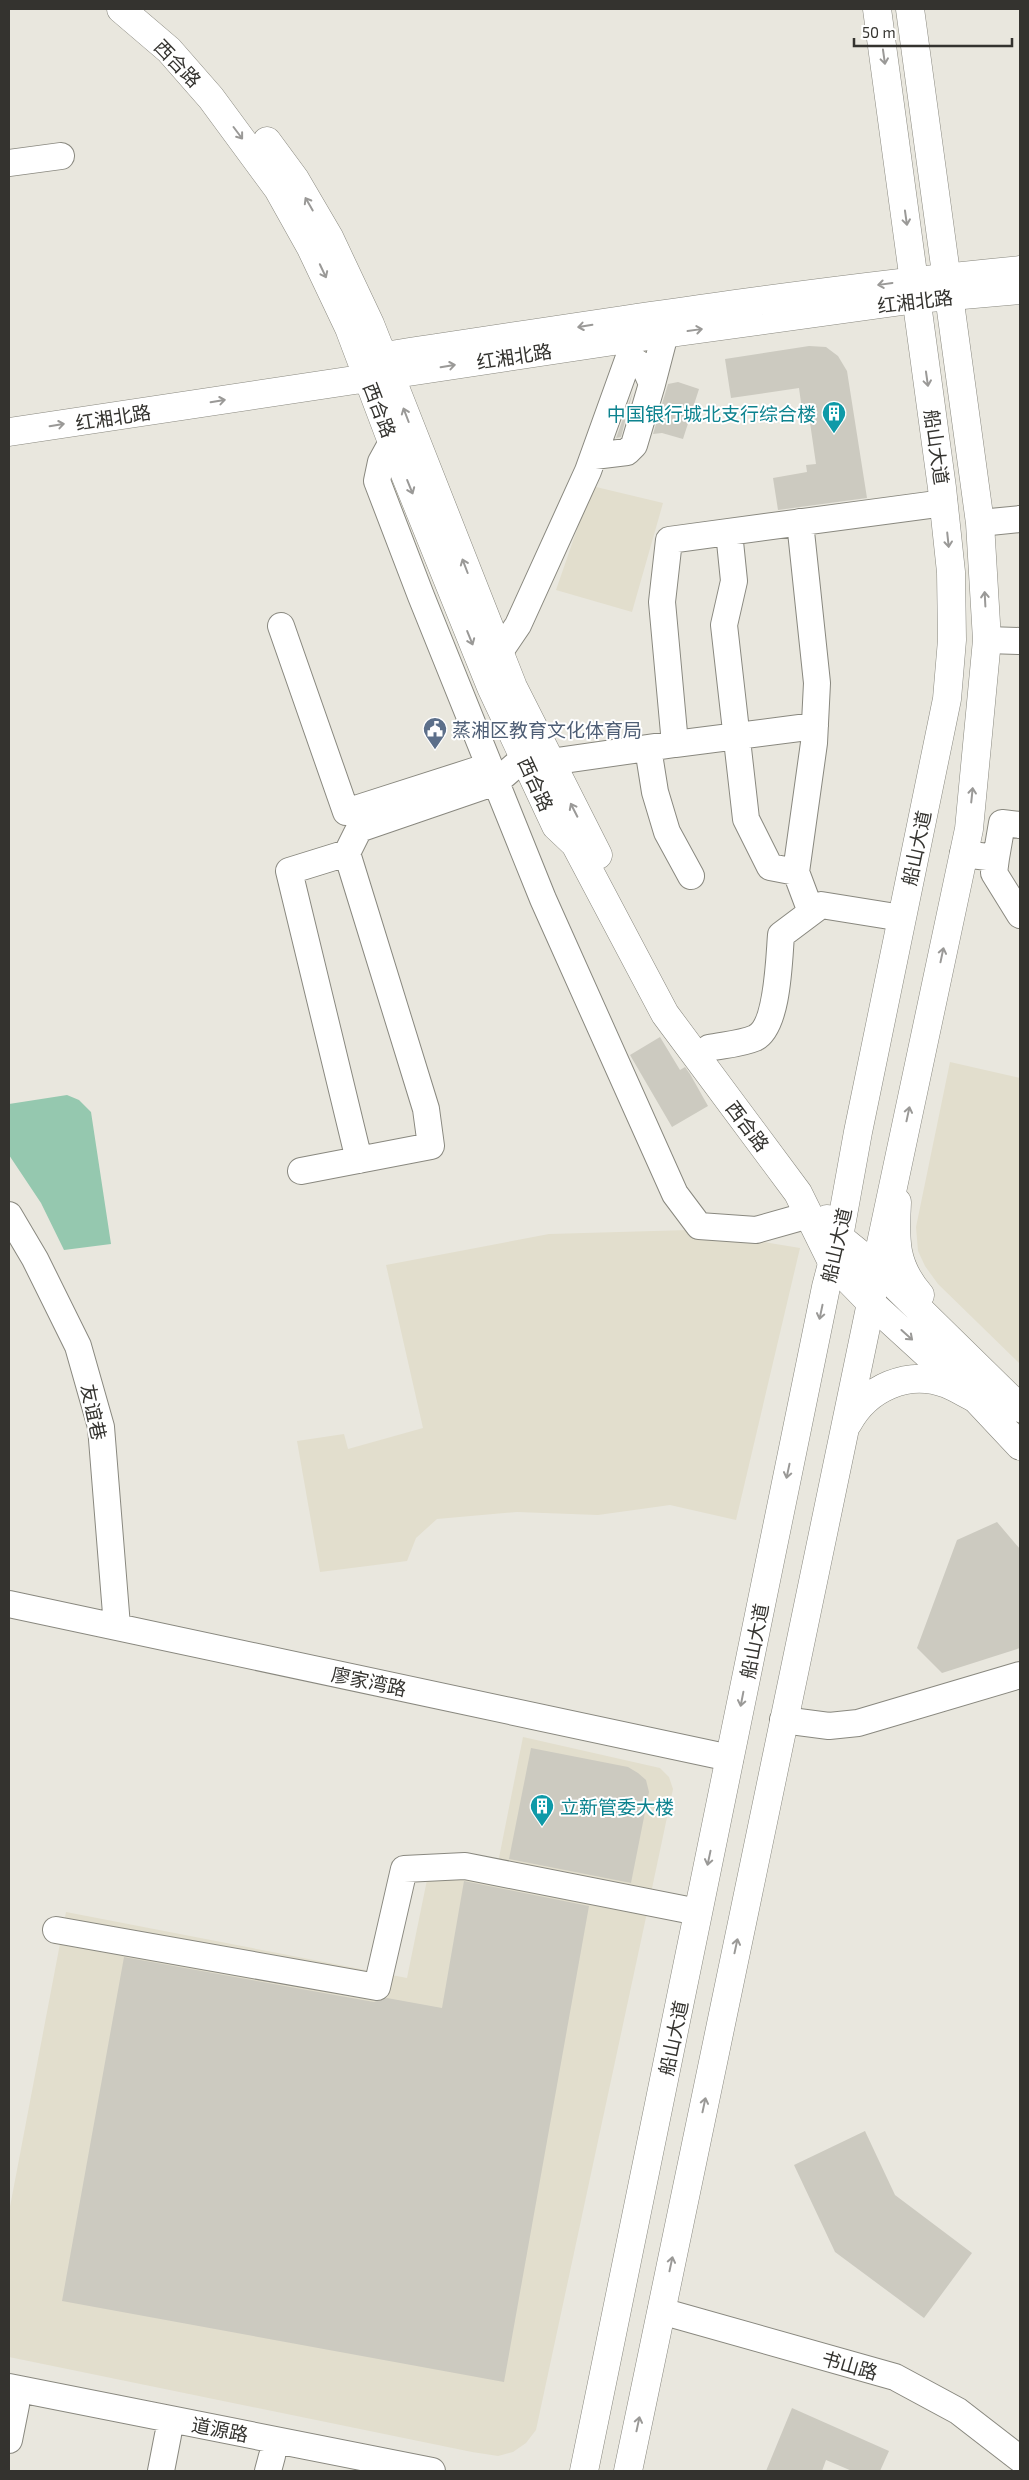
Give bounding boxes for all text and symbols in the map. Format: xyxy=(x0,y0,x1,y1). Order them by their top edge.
scale bar xyxy=(854,15,1012,47)
text: 50 m xyxy=(862,23,896,41)
street label: 西合路 xyxy=(150,35,206,91)
one-way arrow xyxy=(879,49,889,65)
one-way arrow xyxy=(233,126,243,140)
one-way arrow xyxy=(304,197,314,211)
one-way arrow xyxy=(901,210,911,226)
one-way arrow xyxy=(318,264,328,279)
one-way arrow xyxy=(877,280,893,290)
street label: 红湘北路 xyxy=(876,285,954,317)
one-way arrow xyxy=(577,321,593,331)
one-way arrow xyxy=(687,325,703,335)
street label: 红湘北路 xyxy=(475,339,553,373)
one-way arrow xyxy=(439,361,455,371)
one-way arrow xyxy=(923,371,933,387)
street label: 西合路 xyxy=(359,379,401,441)
one-way arrow xyxy=(209,396,225,406)
street label: 红湘北路 xyxy=(74,400,152,434)
building icon: 中国银行城北支行综合楼 xyxy=(821,400,847,434)
place label: 中国银行城北支行综合楼 xyxy=(607,402,816,425)
one-way arrow xyxy=(401,408,410,423)
street label: 船山大道 xyxy=(920,408,954,486)
one-way arrow xyxy=(49,420,65,430)
one-way arrow xyxy=(405,479,415,494)
one-way arrow xyxy=(943,532,953,548)
one-way arrow xyxy=(460,559,469,574)
one-way arrow xyxy=(980,591,989,607)
one-way arrow xyxy=(466,630,476,645)
public building icon: 蒸湘区教育文化体育局 xyxy=(422,716,448,750)
place label: 蒸湘区教育文化体育局 xyxy=(452,718,642,741)
street label: 西合路 xyxy=(514,753,558,815)
one-way arrow xyxy=(967,788,977,804)
one-way arrow xyxy=(569,803,578,818)
street label: 船山大道 xyxy=(897,808,935,888)
one-way arrow xyxy=(938,947,947,963)
street label: 西合路 xyxy=(722,1096,774,1156)
one-way arrow xyxy=(904,1106,913,1122)
street label: 船山大道 xyxy=(816,1205,856,1285)
one-way arrow xyxy=(816,1303,825,1319)
one-way arrow xyxy=(900,1330,913,1341)
street label: 友谊巷 xyxy=(77,1382,111,1442)
one-way arrow xyxy=(783,1462,793,1478)
street label: 船山大道 xyxy=(735,1601,773,1681)
street label: 廖家湾路 xyxy=(329,1662,409,1700)
one-way arrow xyxy=(737,1690,746,1706)
building icon: 立新管委大楼 xyxy=(529,1793,555,1827)
place label: 立新管委大楼 xyxy=(560,1795,674,1818)
one-way arrow xyxy=(704,1849,714,1865)
one-way arrow xyxy=(732,1938,742,1954)
street label: 船山大道 xyxy=(654,1998,692,2078)
one-way arrow xyxy=(699,2098,709,2114)
one-way arrow xyxy=(667,2257,676,2273)
street label: 书山路 xyxy=(819,2346,881,2384)
street label: 道源路 xyxy=(190,2412,250,2446)
one-way arrow xyxy=(634,2416,643,2432)

